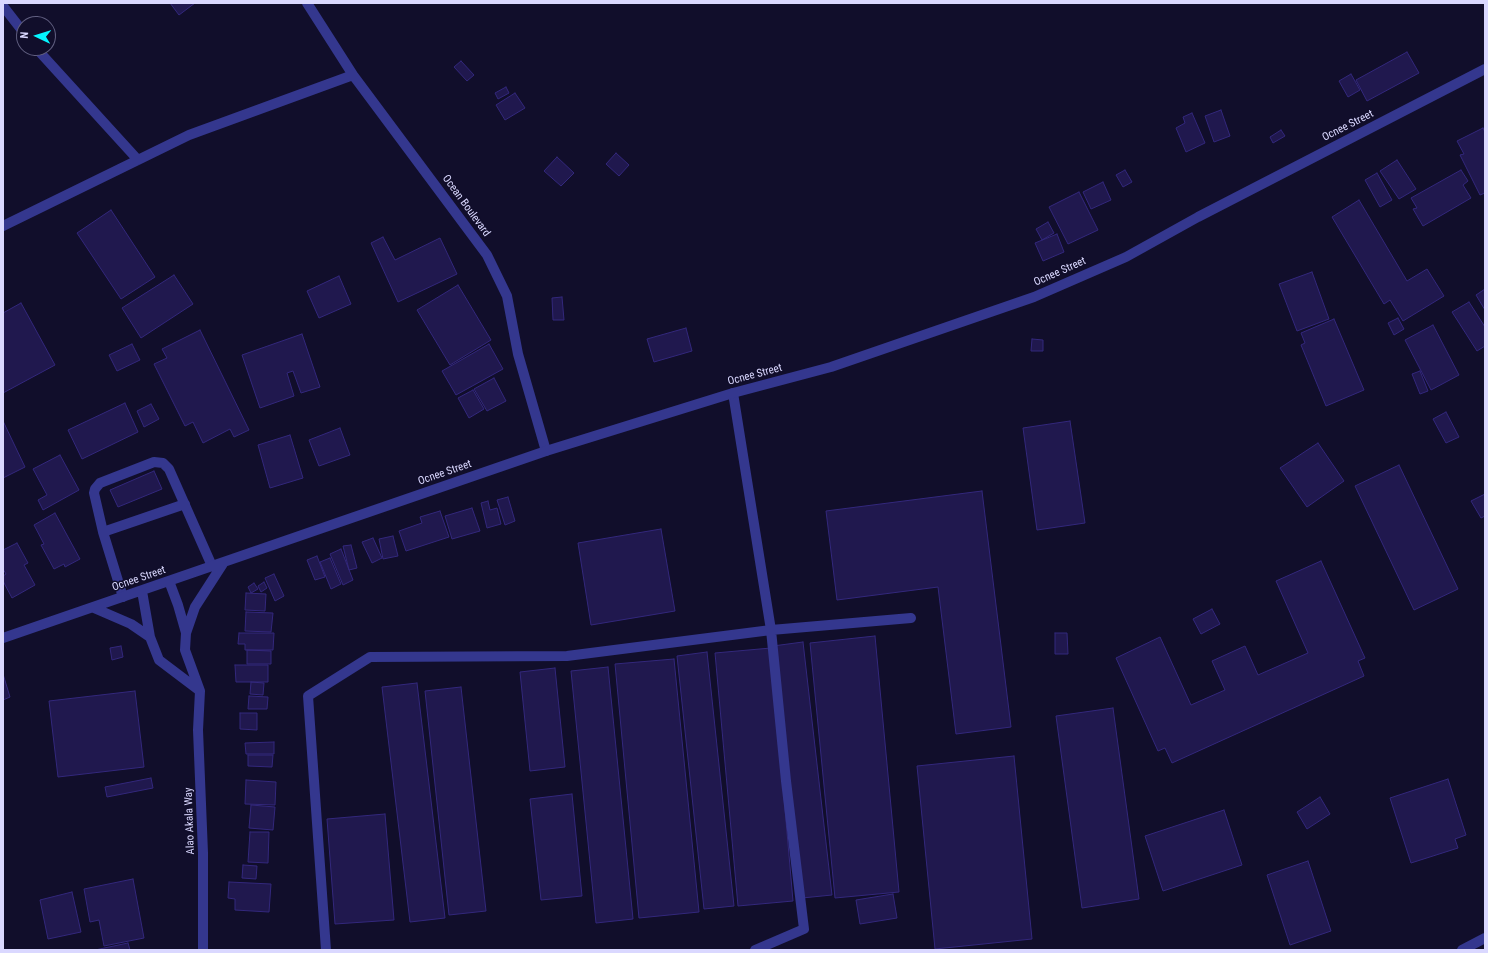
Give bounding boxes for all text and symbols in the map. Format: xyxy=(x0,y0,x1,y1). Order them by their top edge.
north arrow xyxy=(16,16,56,56)
text: N xyxy=(18,31,31,39)
street label: Ocnee Street xyxy=(1320,107,1376,145)
street label: Ocean Boulevard xyxy=(439,173,493,239)
street label: Ocnee Street xyxy=(1032,255,1088,289)
street label: Ocnee Street xyxy=(726,361,784,389)
street label: Ocnee Street xyxy=(417,458,473,488)
street label: Ocnee Street xyxy=(111,564,167,594)
street label: Alao Akala Way xyxy=(182,787,198,855)

